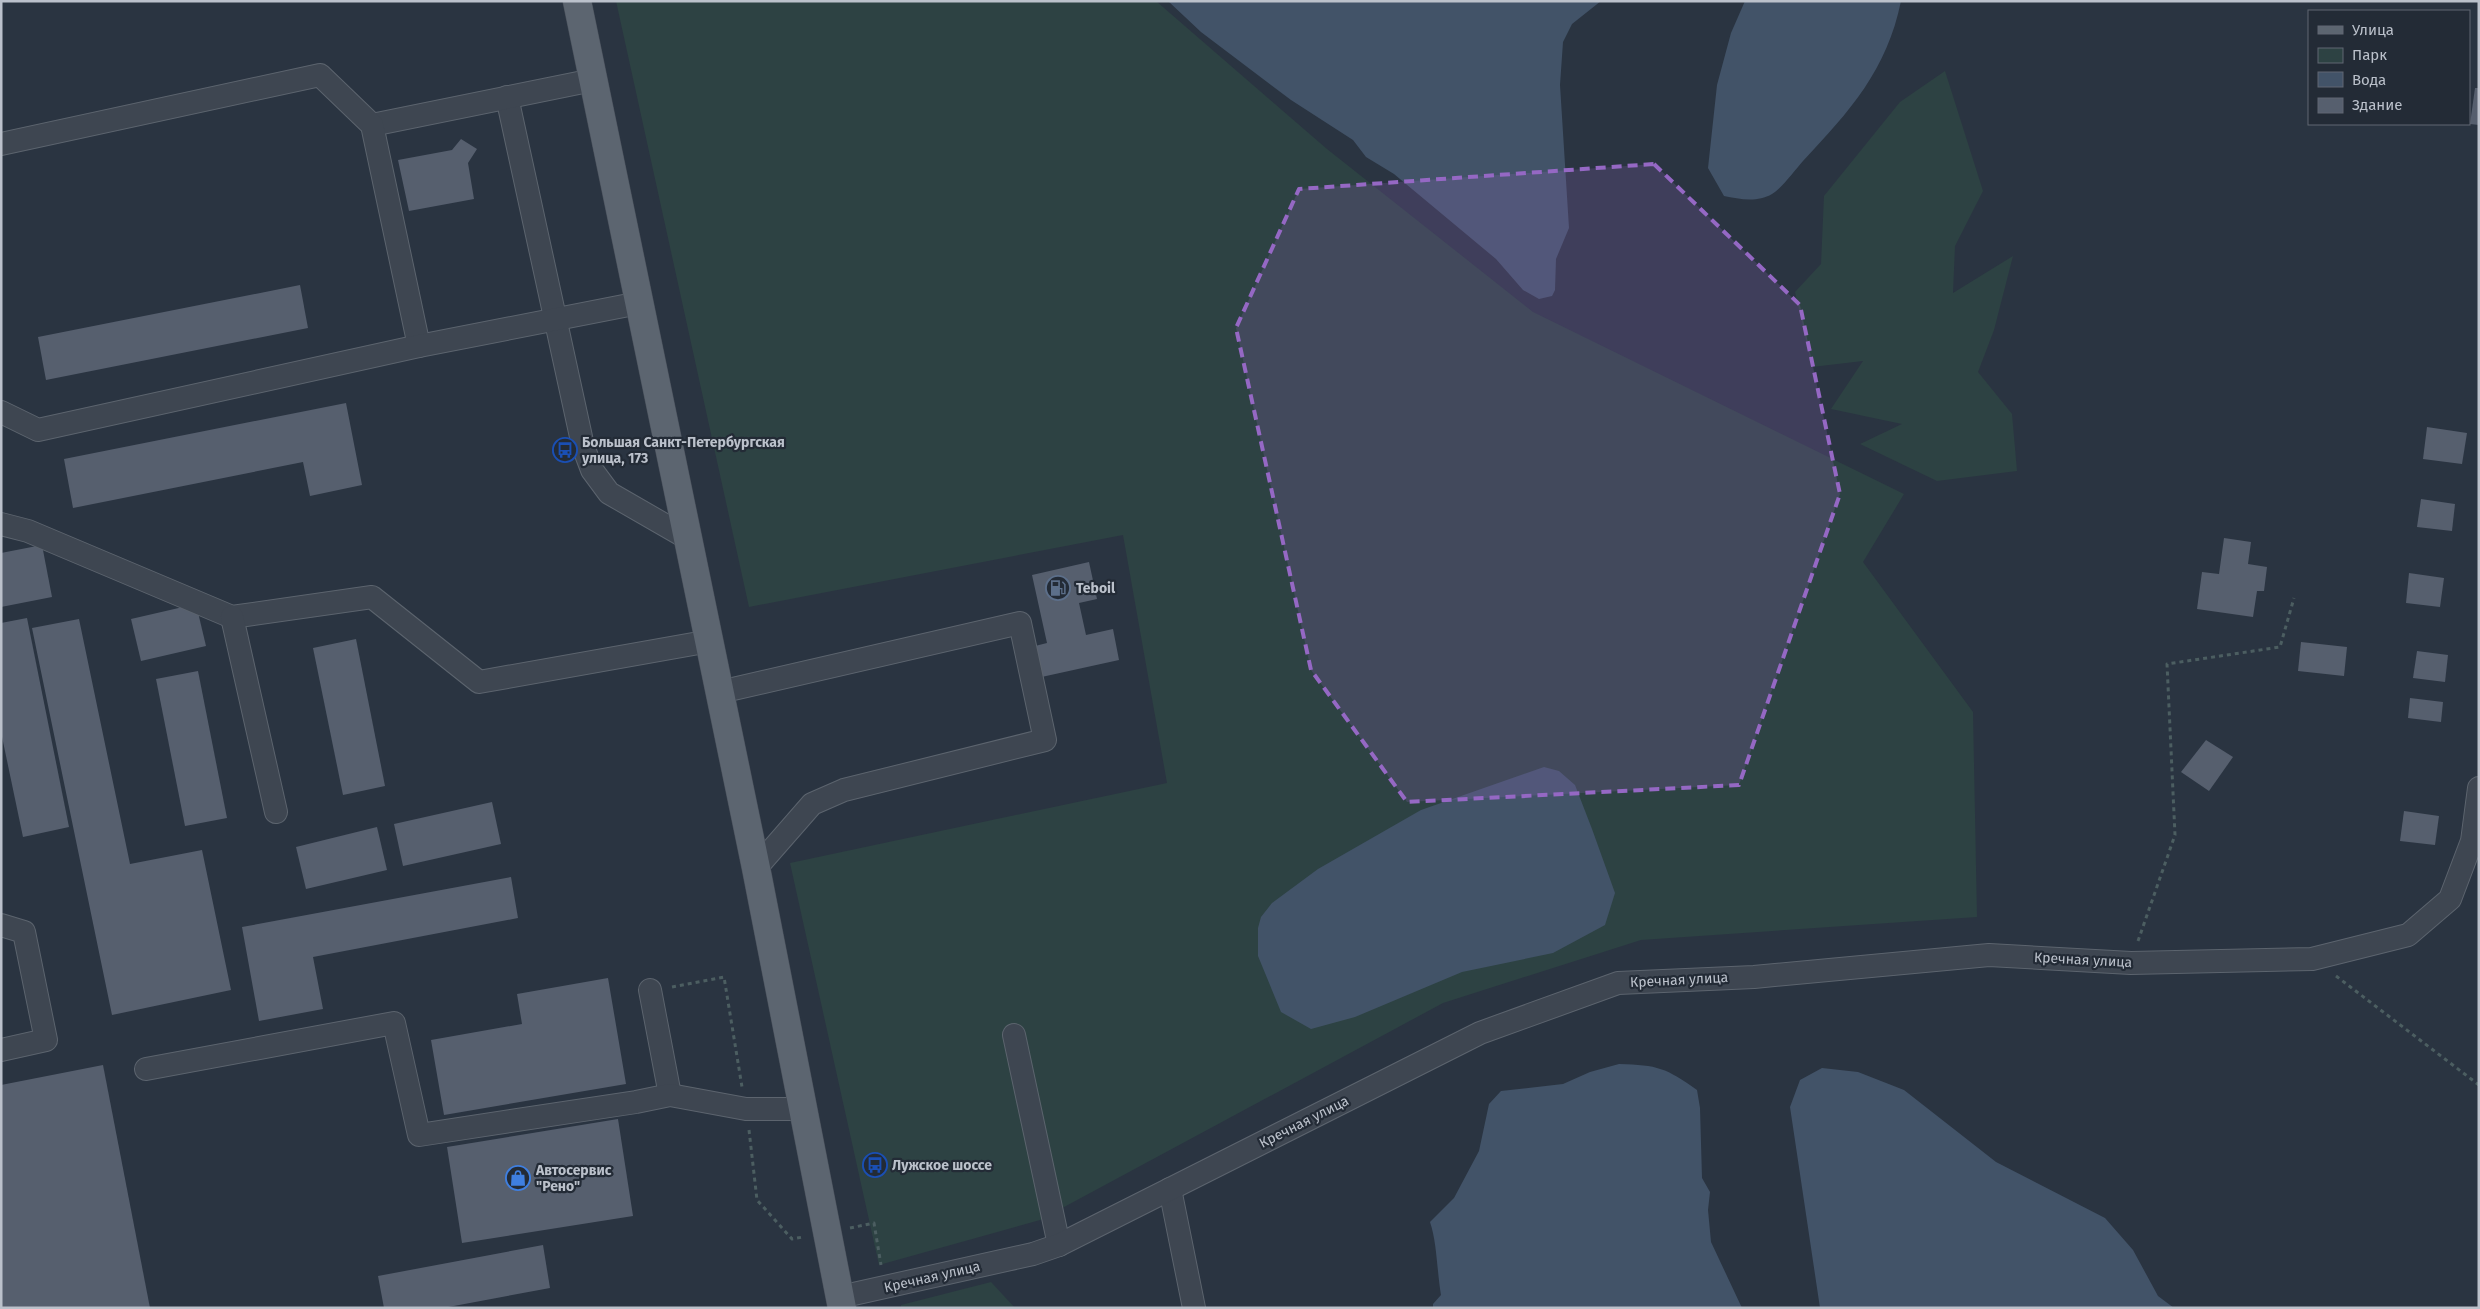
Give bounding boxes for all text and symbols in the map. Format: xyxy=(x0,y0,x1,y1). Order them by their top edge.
legend xyxy=(2308,10,2470,125)
text: Улица xyxy=(2352,21,2394,39)
text: Парк xyxy=(2352,46,2387,64)
text: Вода xyxy=(2352,71,2386,89)
text: Здание xyxy=(2352,96,2402,114)
place label: Большая Санкт-Петербургская улица, 173 xyxy=(581,434,785,467)
bus stop icon: Большая Санкт-Петербургская улица, 173 xyxy=(552,437,578,463)
fuel station icon: Teboil xyxy=(1045,575,1071,601)
place label: Teboil xyxy=(1076,580,1116,597)
street label: Кречная улица xyxy=(2033,949,2133,971)
street label: Кречная улица xyxy=(1629,969,1729,991)
street label: Кречная улица xyxy=(1256,1092,1352,1152)
bus stop icon: Лужское шоссе xyxy=(862,1152,888,1178)
place label: Лужское шоссе xyxy=(892,1157,992,1174)
place label: Автосервис "Рено" xyxy=(535,1162,612,1195)
shop icon: Автосервис "Рено" xyxy=(505,1165,531,1191)
street label: Кречная улица xyxy=(882,1258,982,1296)

